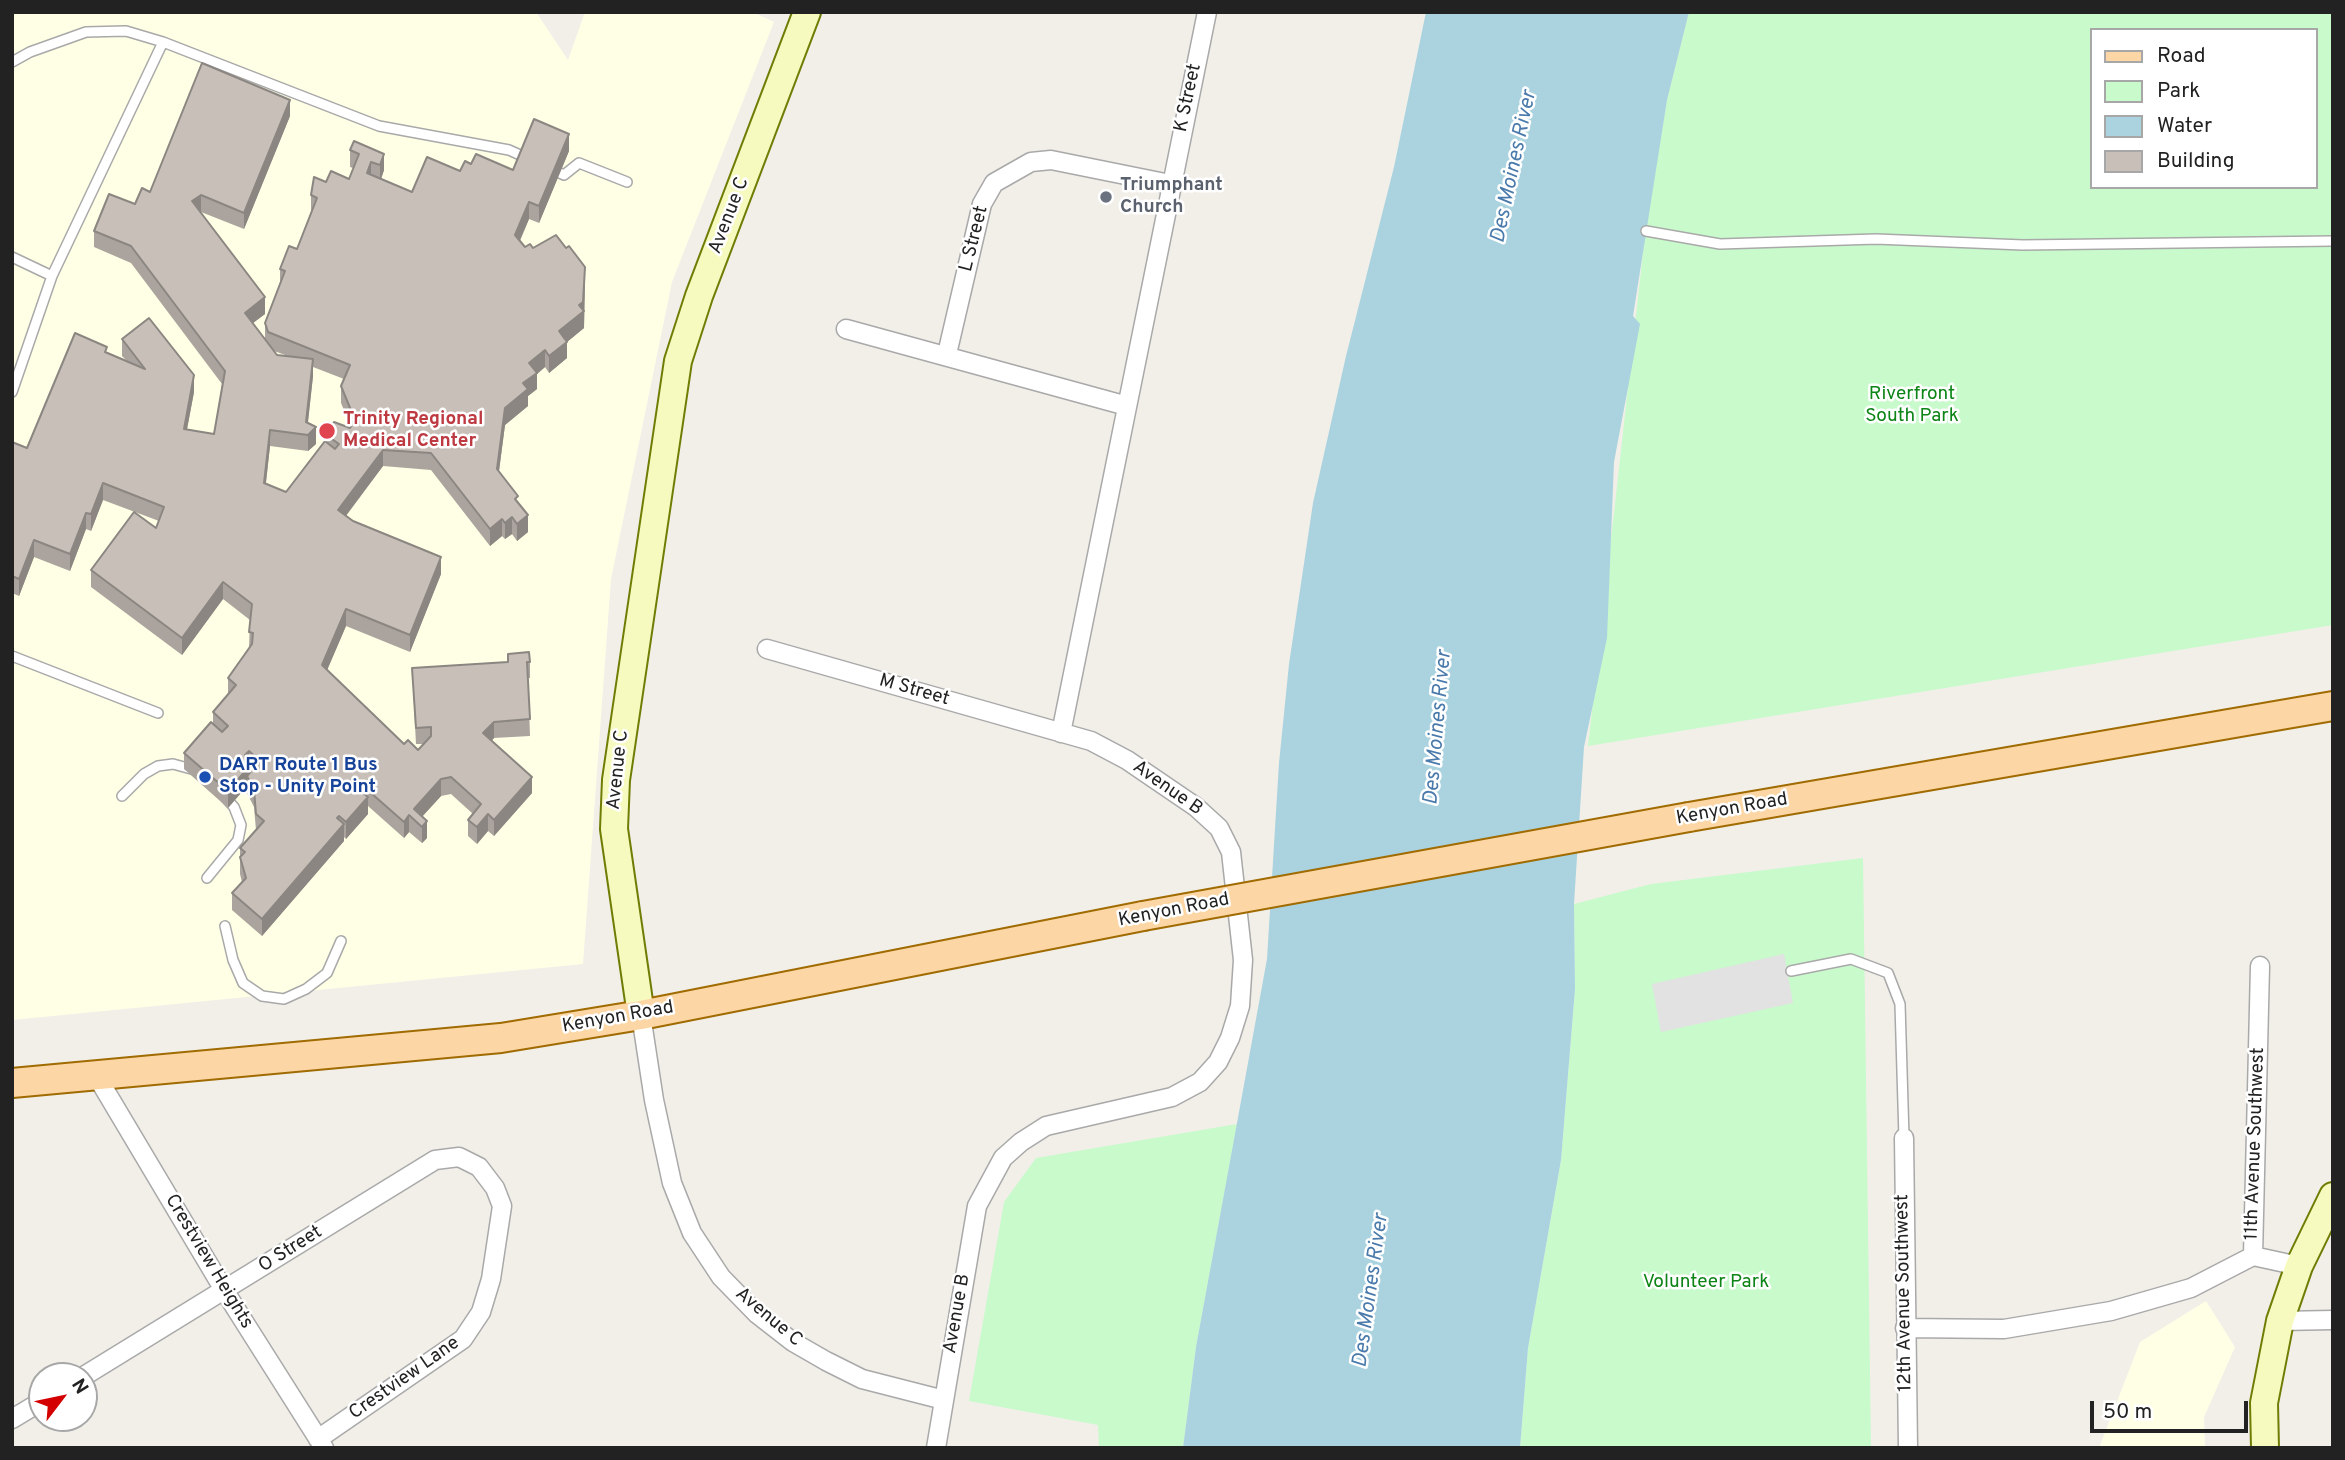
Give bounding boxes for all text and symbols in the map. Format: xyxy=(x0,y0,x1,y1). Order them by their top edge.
legend xyxy=(2090,28,2317,189)
text: Road xyxy=(2157,43,2206,70)
street label: K Street xyxy=(1171,62,1207,134)
text: Park xyxy=(2157,78,2200,105)
water label: Des Moines River xyxy=(1487,89,1543,245)
text: Water xyxy=(2157,113,2212,140)
text: Building xyxy=(2157,148,2235,175)
street label: Avenue C xyxy=(705,174,755,258)
place label: Triumphant Church xyxy=(1120,175,1223,219)
marker: Triumphant Church xyxy=(1098,189,1114,205)
street label: L Street xyxy=(956,204,994,274)
park label: Riverfront South Park xyxy=(1865,384,1959,428)
place label: Trinity Regional Medical Center xyxy=(343,409,483,453)
marker: Trinity Regional Medical Center xyxy=(317,421,337,441)
water label: Des Moines River xyxy=(1420,650,1458,806)
street label: M Street xyxy=(876,670,952,712)
street label: Avenue C xyxy=(603,729,635,811)
place label: DART Route 1 Bus Stop - Unity Point xyxy=(219,755,378,799)
street label: Avenue B xyxy=(1128,757,1206,821)
marker: DART Route 1 Bus Stop - Unity Point xyxy=(197,769,213,785)
street label: Kenyon Road xyxy=(1675,789,1789,831)
street label: Kenyon Road xyxy=(1116,889,1232,933)
street label: Kenyon Road xyxy=(561,997,675,1039)
street label: 11th Avenue Southwest xyxy=(2241,1047,2271,1241)
street label: Crestview Heights xyxy=(159,1191,257,1333)
street label: 12th Avenue Southwest xyxy=(1892,1194,1918,1392)
water label: Des Moines River xyxy=(1349,1212,1395,1370)
street label: O Street xyxy=(255,1222,327,1278)
street label: Avenue B xyxy=(940,1272,976,1356)
park label: Volunteer Park xyxy=(1643,1272,1769,1294)
street label: Avenue C xyxy=(730,1283,806,1353)
street label: Crestview Lane xyxy=(345,1333,465,1425)
north arrow xyxy=(28,1362,98,1432)
text: N xyxy=(65,1375,93,1399)
scale bar xyxy=(2093,1386,2250,1430)
text: 50 m xyxy=(2103,1399,2152,1426)

